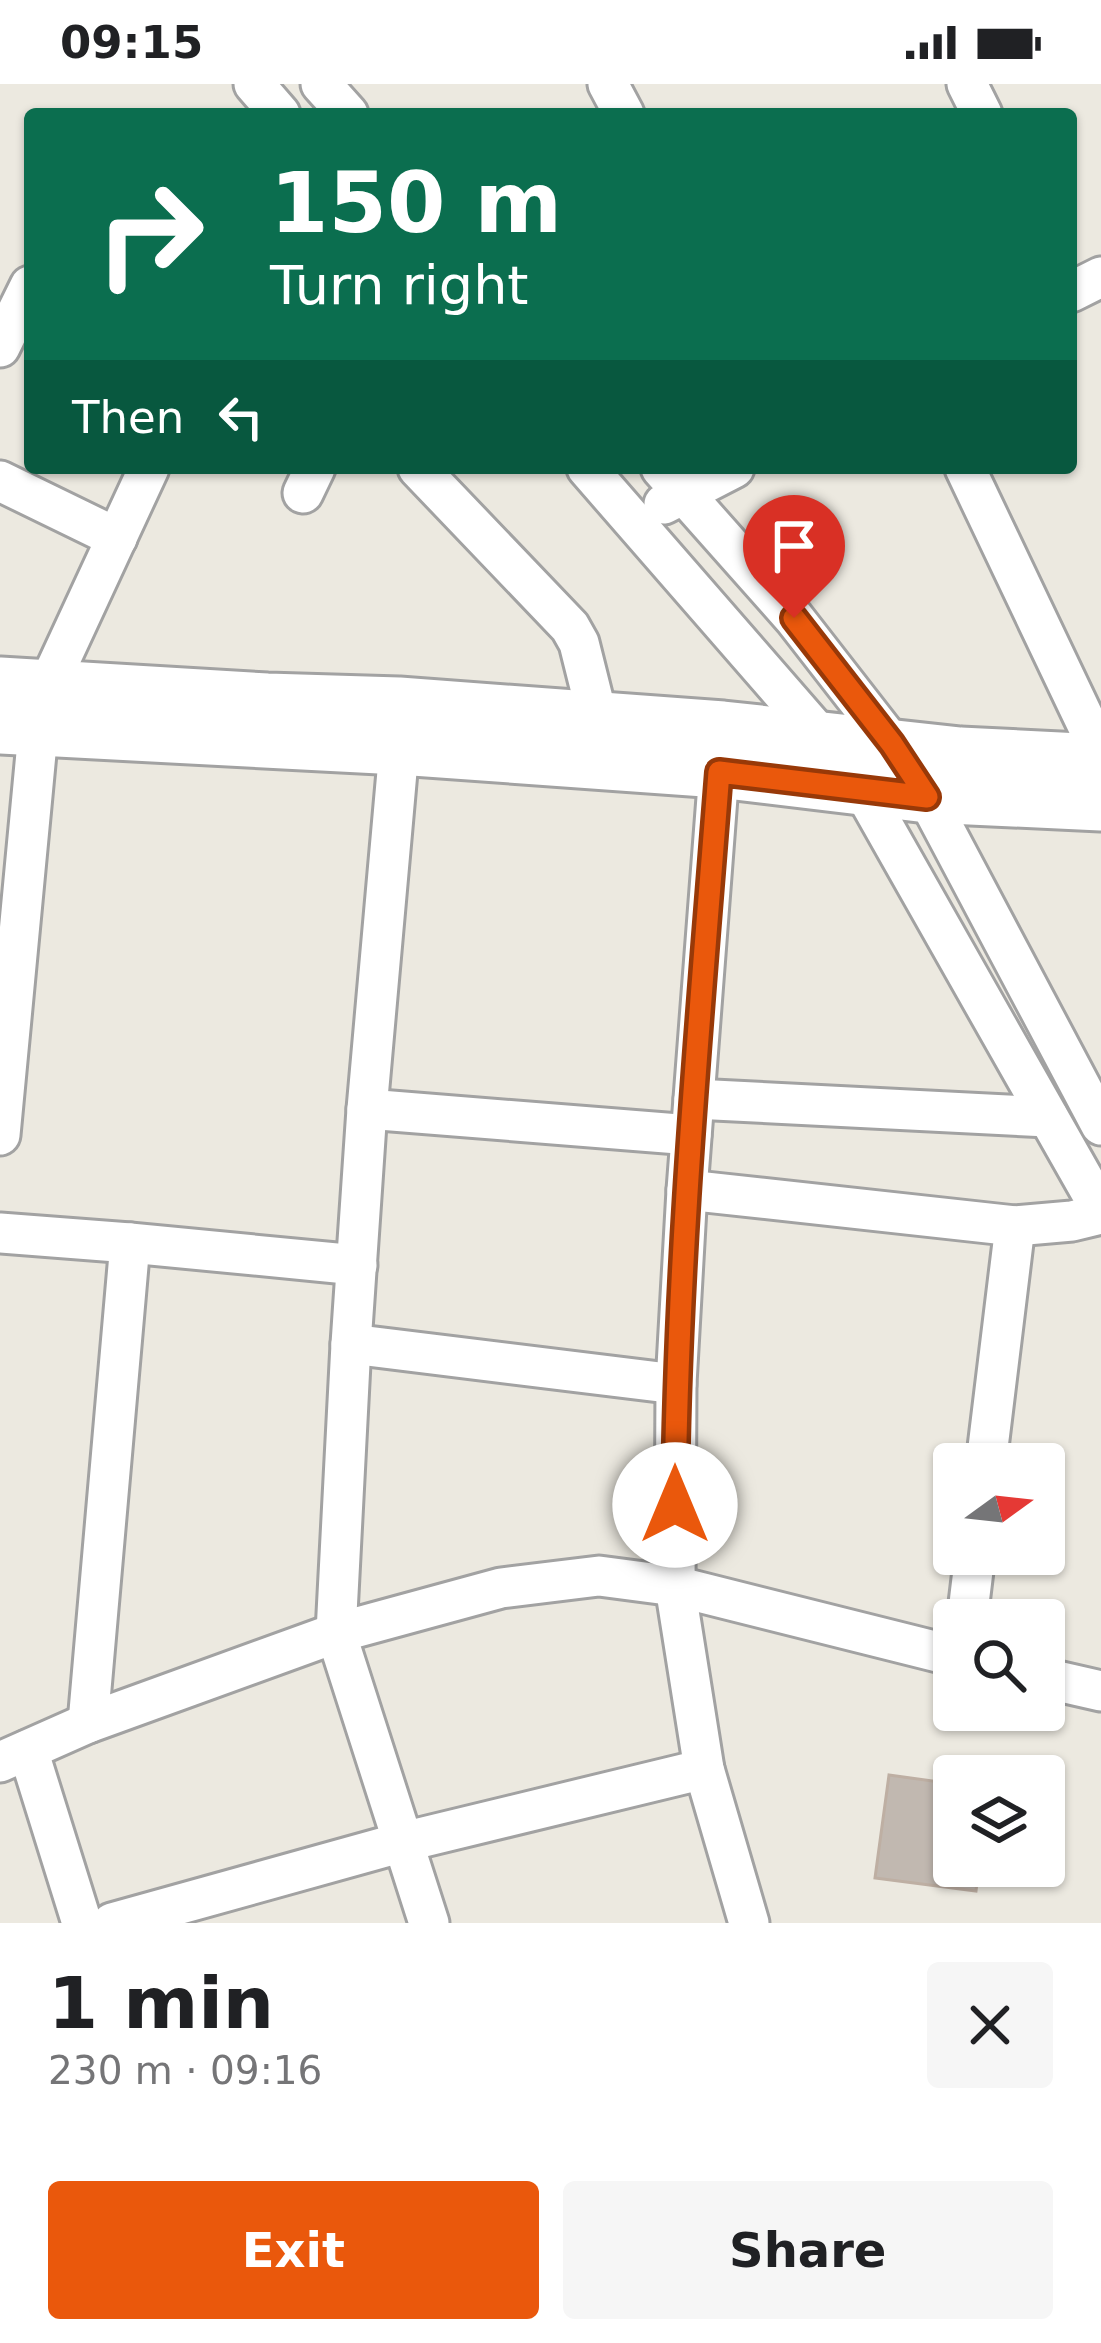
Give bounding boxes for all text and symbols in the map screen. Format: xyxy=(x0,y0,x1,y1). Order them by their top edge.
text: 09:15 xyxy=(60,16,203,69)
text: 150 m xyxy=(270,154,562,252)
icon: right xyxy=(72,156,228,312)
text: Turn right xyxy=(270,254,529,317)
icon: left xyxy=(208,384,274,450)
text: Then xyxy=(72,391,184,444)
pin xyxy=(743,495,845,618)
icon: arrive xyxy=(761,513,827,579)
position arrow xyxy=(612,1442,738,1568)
north arrow xyxy=(933,1443,1065,1575)
map controls xyxy=(933,1443,1065,1887)
button: search xyxy=(933,1599,1065,1731)
button: layers xyxy=(933,1755,1065,1887)
text: 1 min xyxy=(48,1961,274,2045)
button: close xyxy=(927,1962,1053,2088)
text: 230 m · 09:16 xyxy=(48,2048,322,2093)
button: Exit xyxy=(48,2181,539,2319)
button: Share xyxy=(563,2181,1053,2319)

